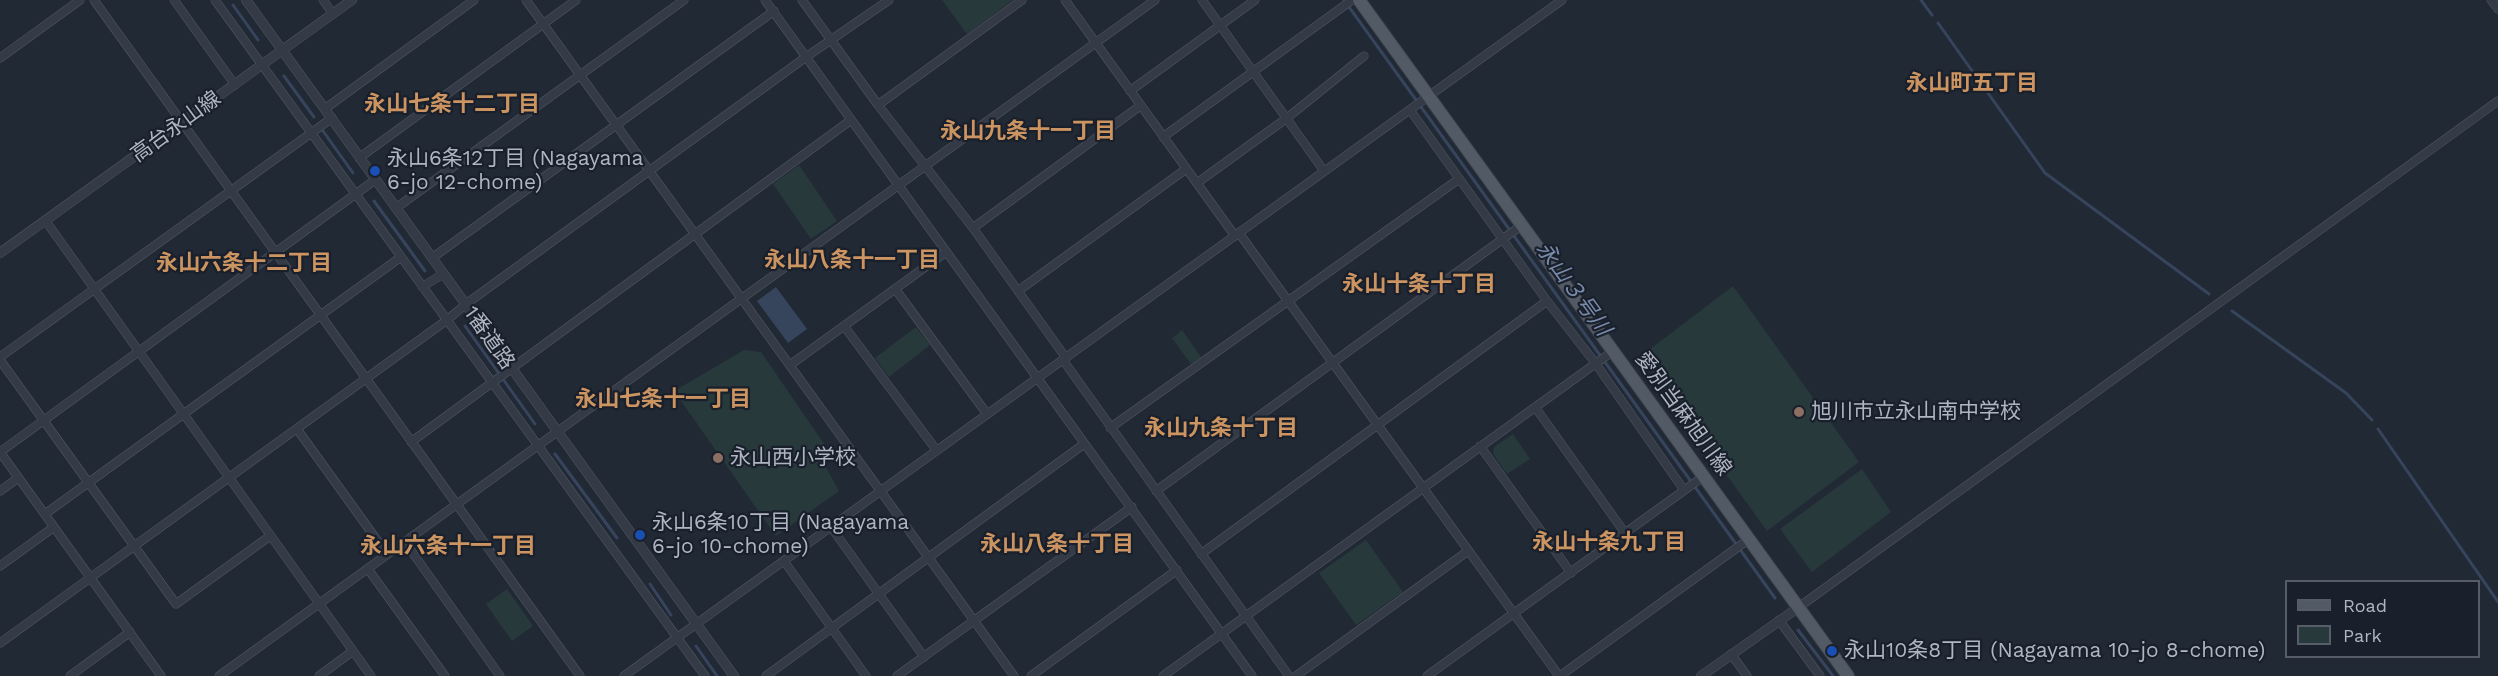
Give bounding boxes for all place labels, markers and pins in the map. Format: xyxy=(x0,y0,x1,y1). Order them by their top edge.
place label: 永山6条12丁目 (Nagayama 6-jo 12-chome) xyxy=(387,146,643,196)
marker: 永山6条12丁目 (Nagayama 6-jo 12-chome) xyxy=(368,164,382,178)
place label: 旭川市立永山南中学校 xyxy=(1811,399,2021,425)
marker: 旭川市立永山南中学校 xyxy=(1792,405,1806,419)
place label: 永山西小学校 xyxy=(730,445,856,471)
marker: 永山西小学校 xyxy=(711,451,725,465)
place label: 永山6条10丁目 (Nagayama 6-jo 10-chome) xyxy=(652,510,909,560)
marker: 永山6条10丁目 (Nagayama 6-jo 10-chome) xyxy=(633,528,647,542)
place label: 永山10条8丁目 (Nagayama 10-jo 8-chome) xyxy=(1844,638,2265,664)
marker: 永山10条8丁目 (Nagayama 10-jo 8-chome) xyxy=(1825,644,1839,658)

